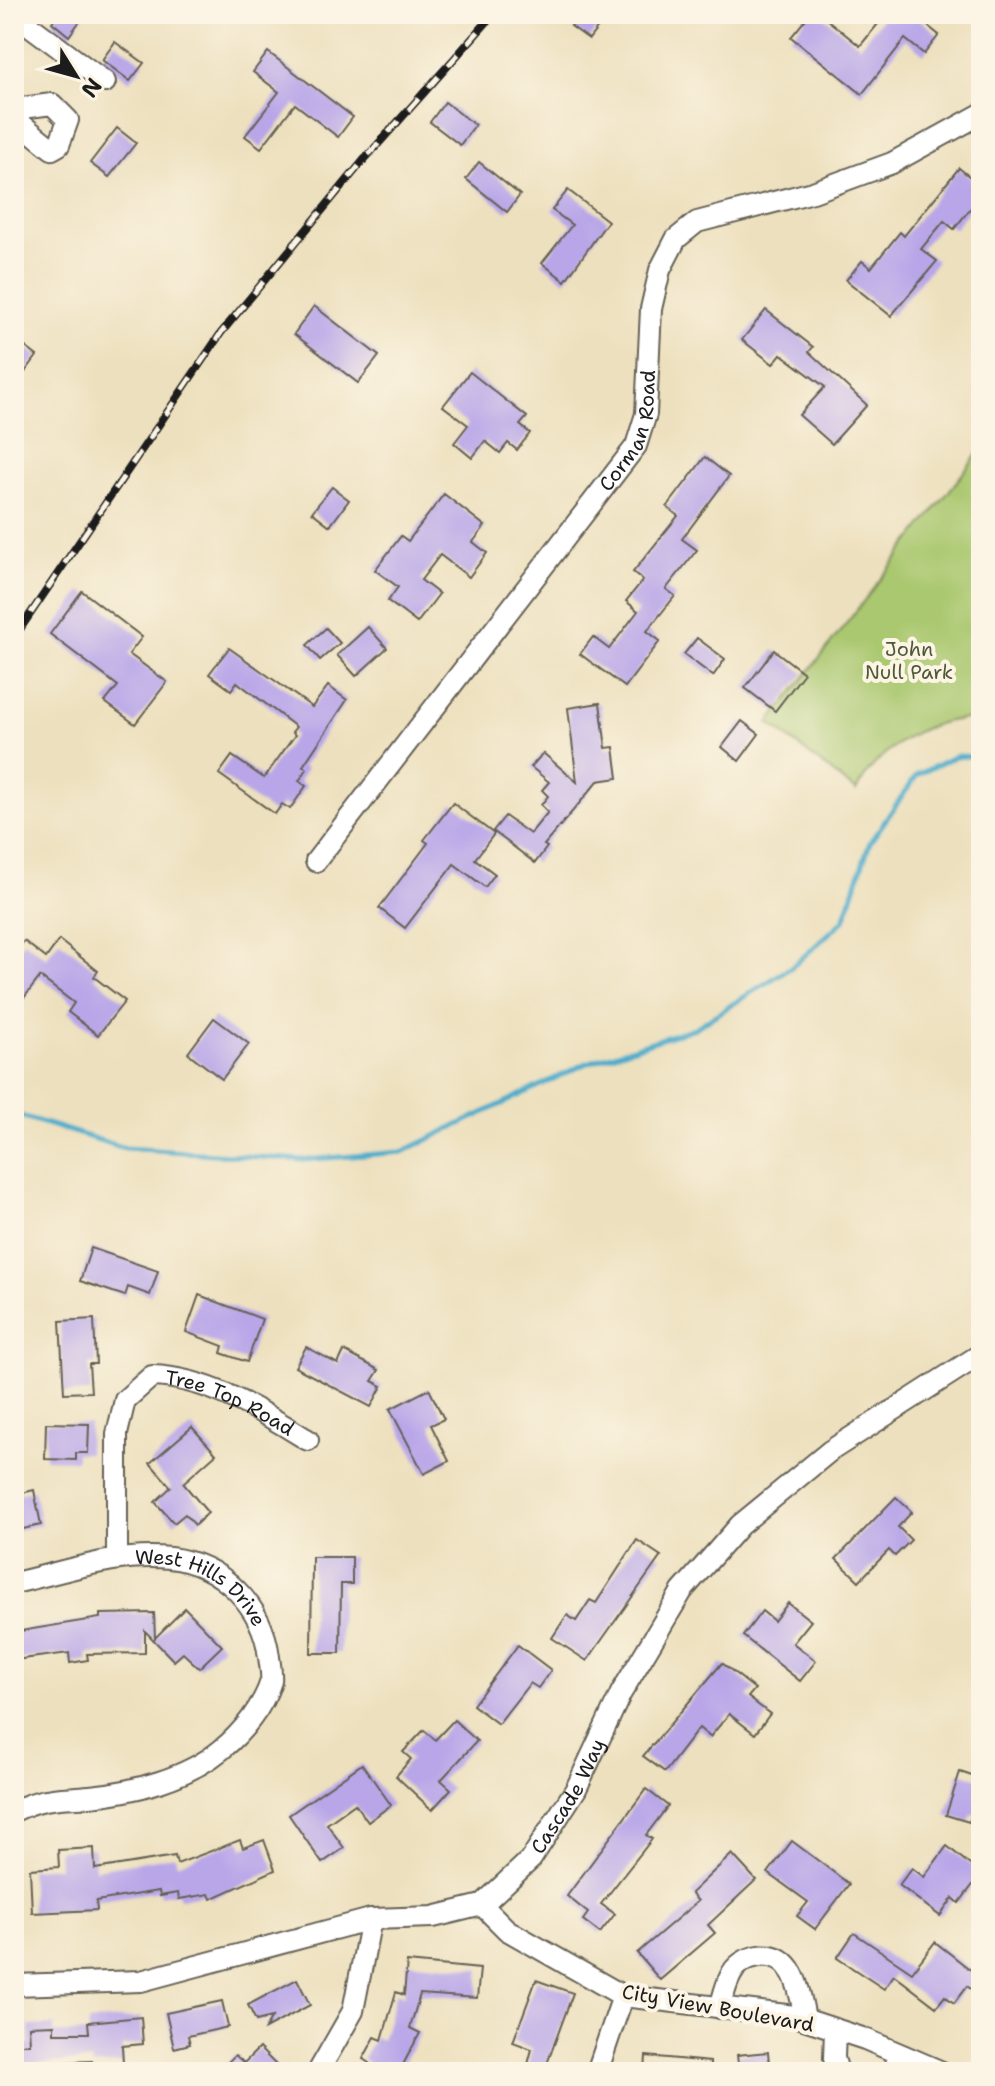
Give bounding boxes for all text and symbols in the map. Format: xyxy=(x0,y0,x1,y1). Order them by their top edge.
north arrow xyxy=(36,36,116,116)
text: N xyxy=(75,72,108,103)
street label: Corman Road xyxy=(593,369,661,497)
park label: John Null Park xyxy=(865,636,953,685)
street label: Tree Top Road xyxy=(164,1364,299,1442)
street label: West Hills Drive xyxy=(135,1544,272,1631)
street label: Cascade Way xyxy=(525,1734,611,1859)
street label: City View Boulevard xyxy=(620,1978,816,2038)

